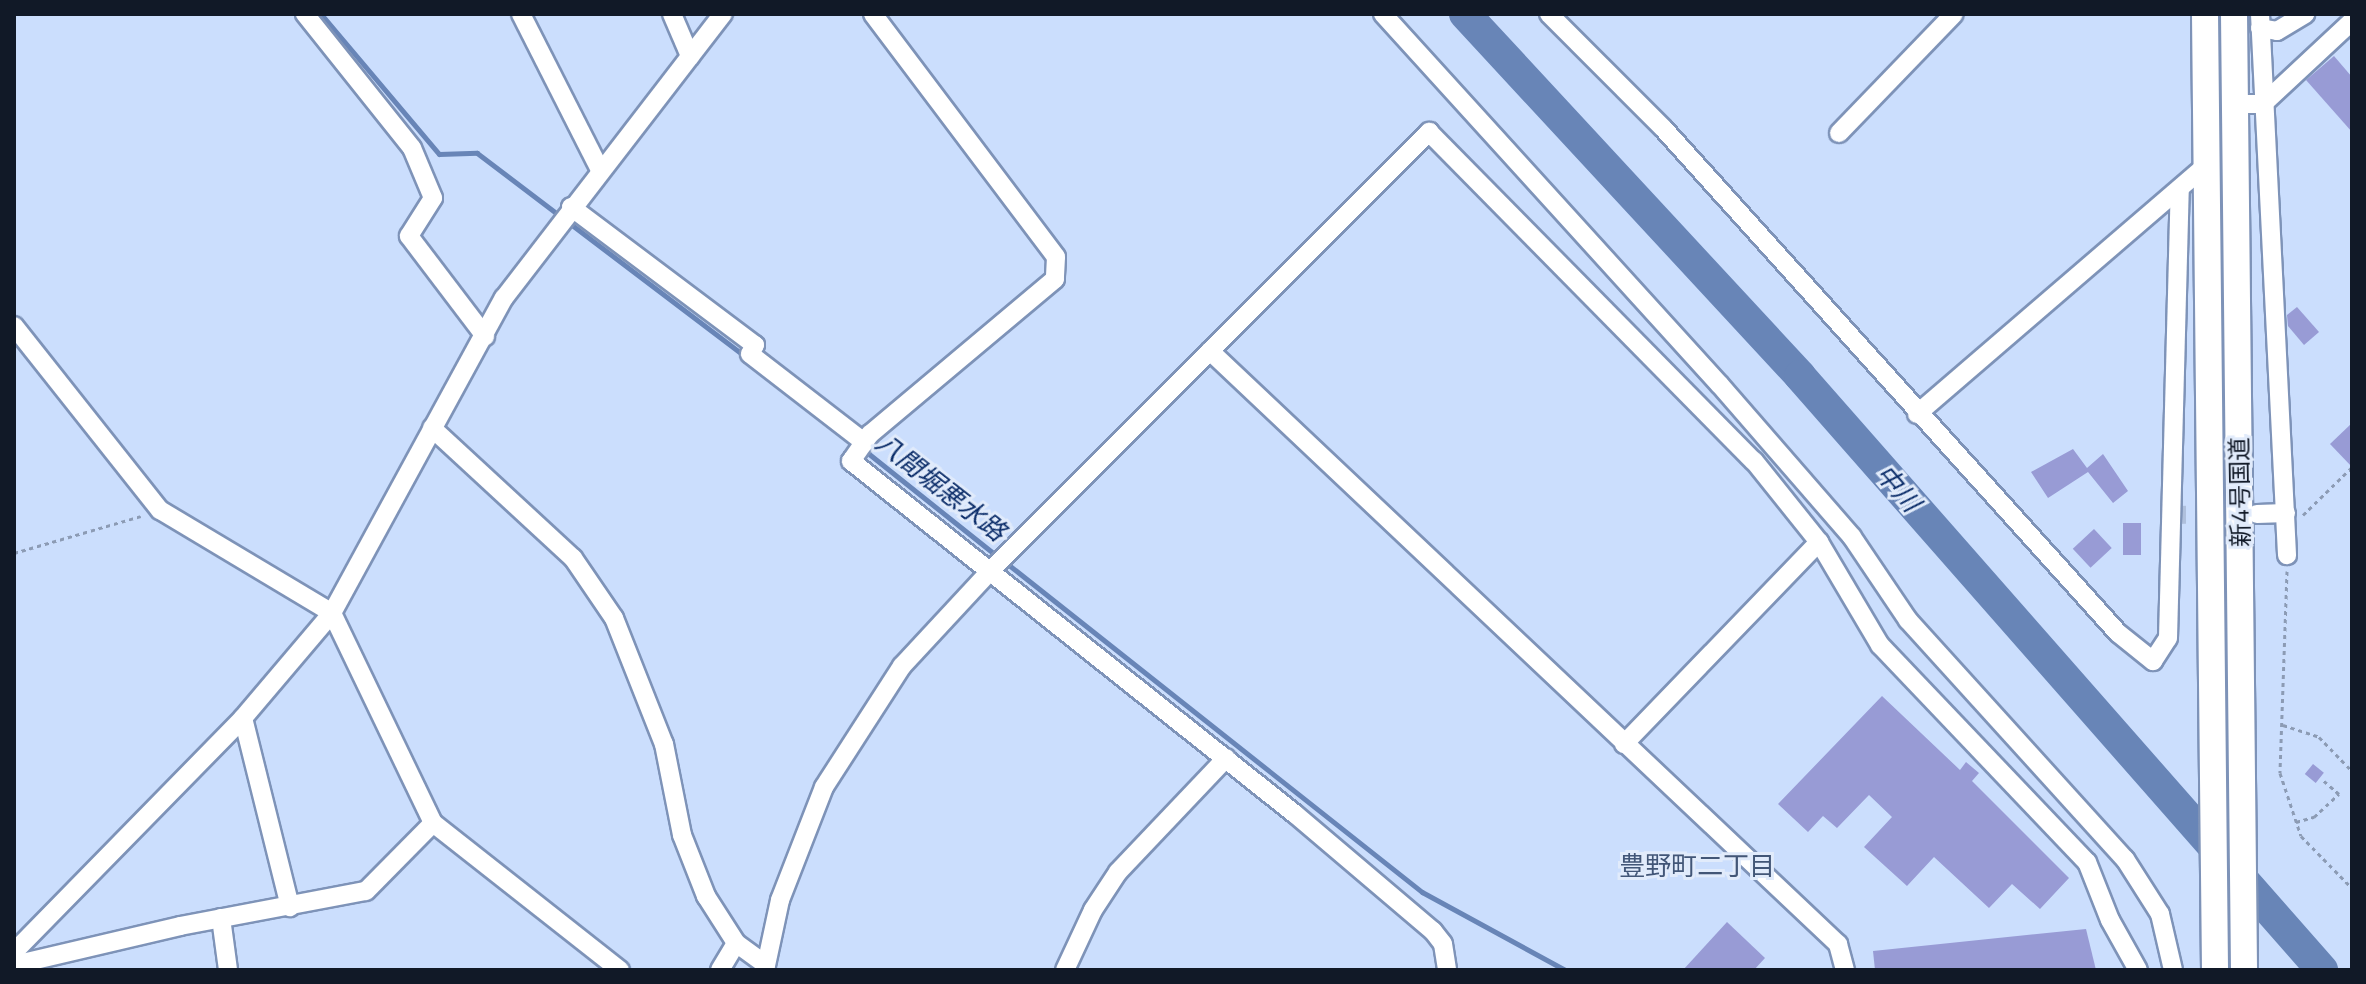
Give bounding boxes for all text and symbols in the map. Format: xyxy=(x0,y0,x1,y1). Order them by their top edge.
water label: 八間堀悪水路 xyxy=(870,427,1012,547)
street label: 新4号国道 xyxy=(2224,437,2254,547)
water label: 中川 xyxy=(1869,458,1927,518)
district label: 豊野町二丁目 xyxy=(1619,850,1775,882)

